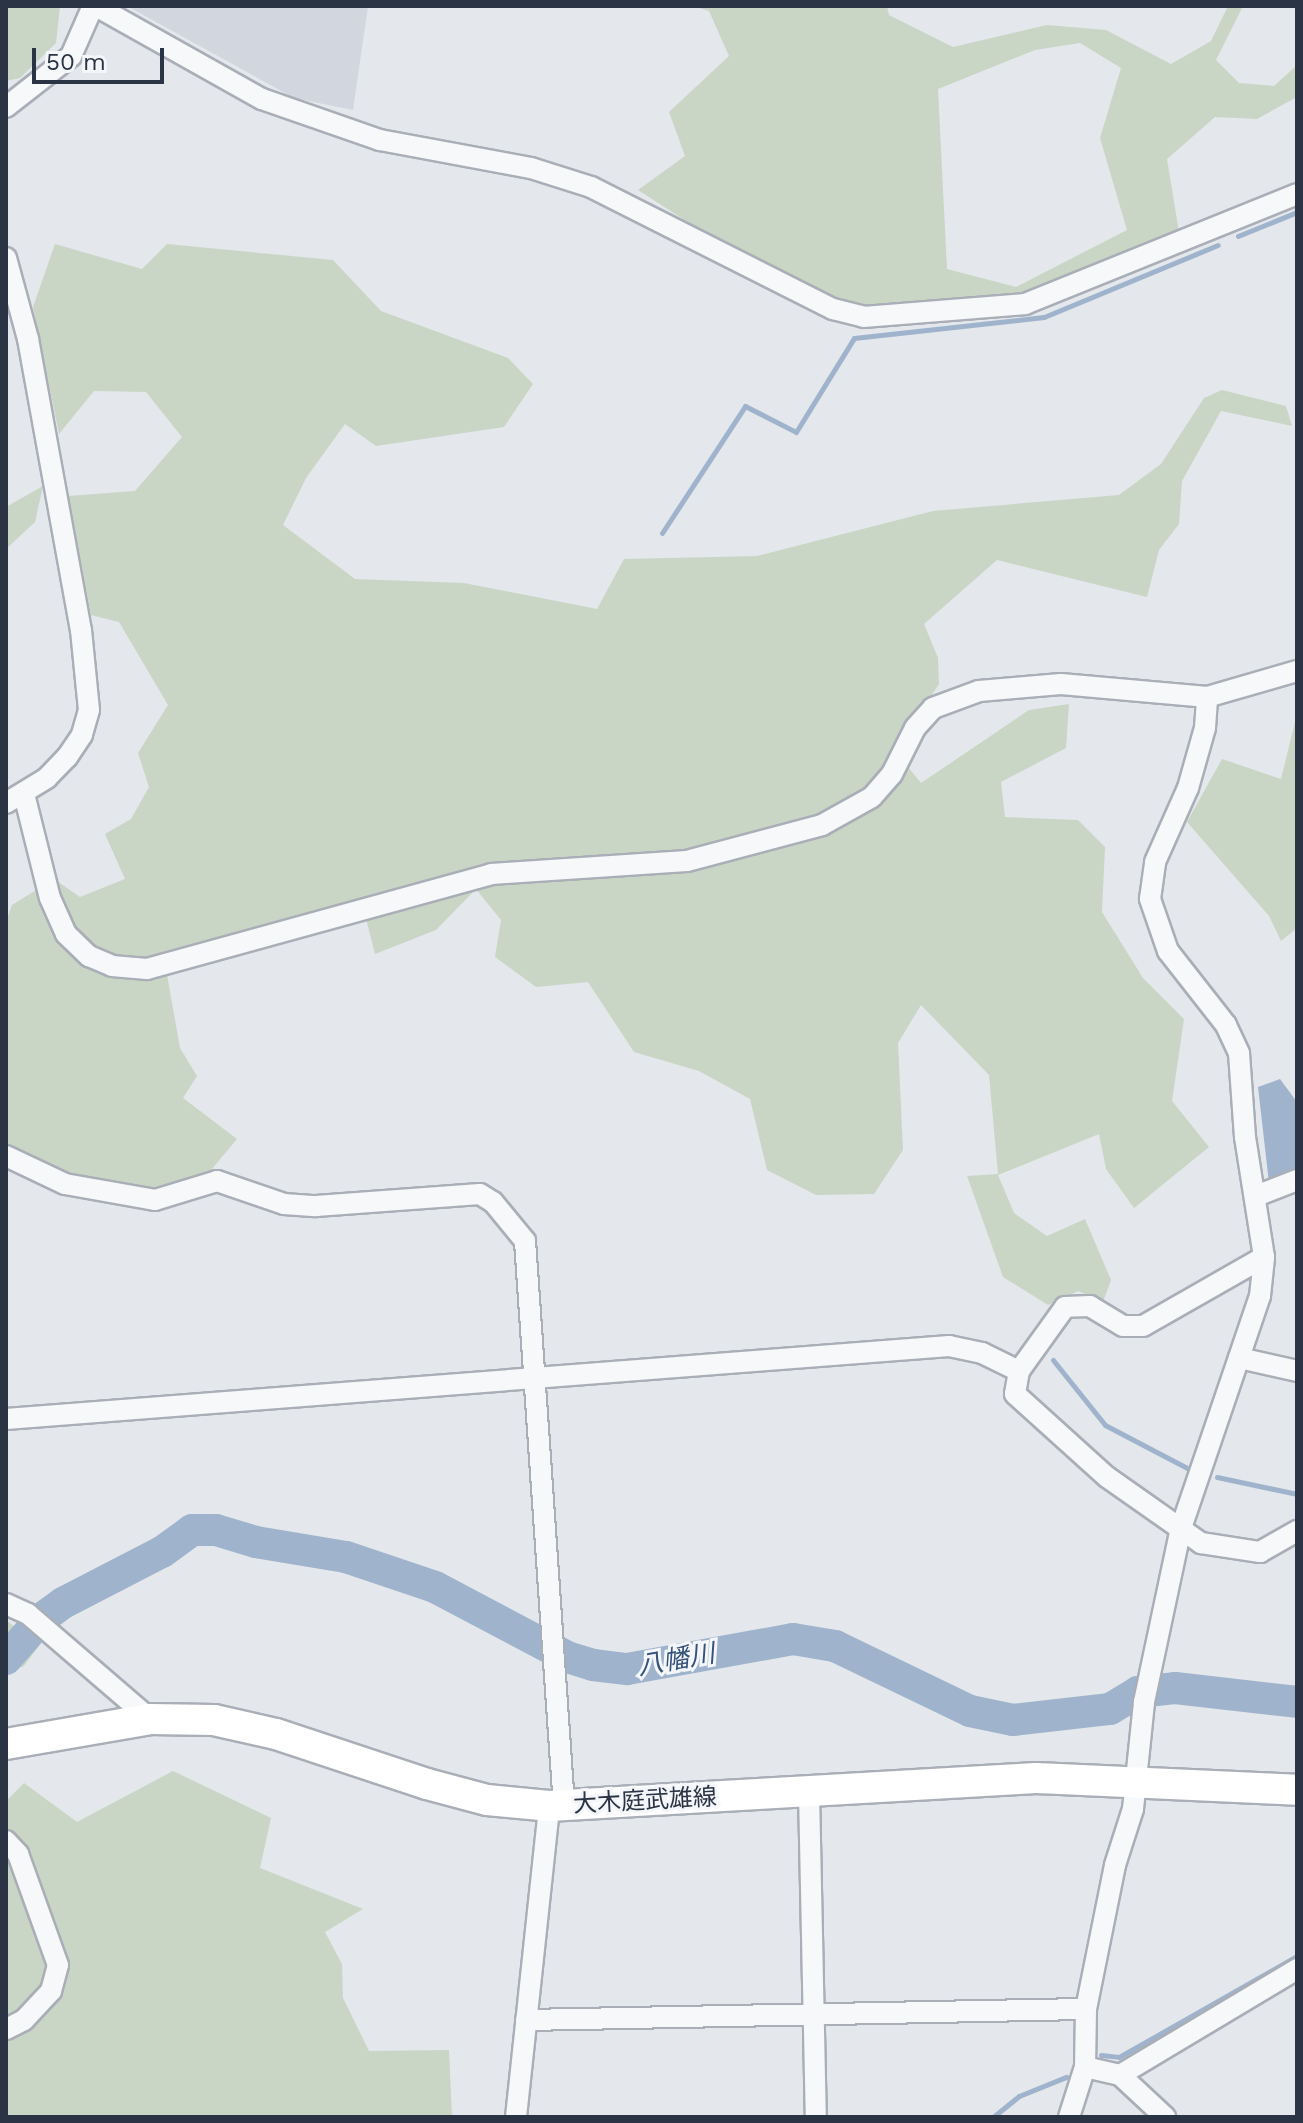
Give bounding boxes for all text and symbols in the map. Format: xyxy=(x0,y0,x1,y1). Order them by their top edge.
scale bar xyxy=(36,32,168,82)
text: 50 m xyxy=(46,48,106,76)
water label: 八幡川 xyxy=(635,1638,717,1682)
street label: 大木庭武雄線 xyxy=(572,1783,718,1819)

